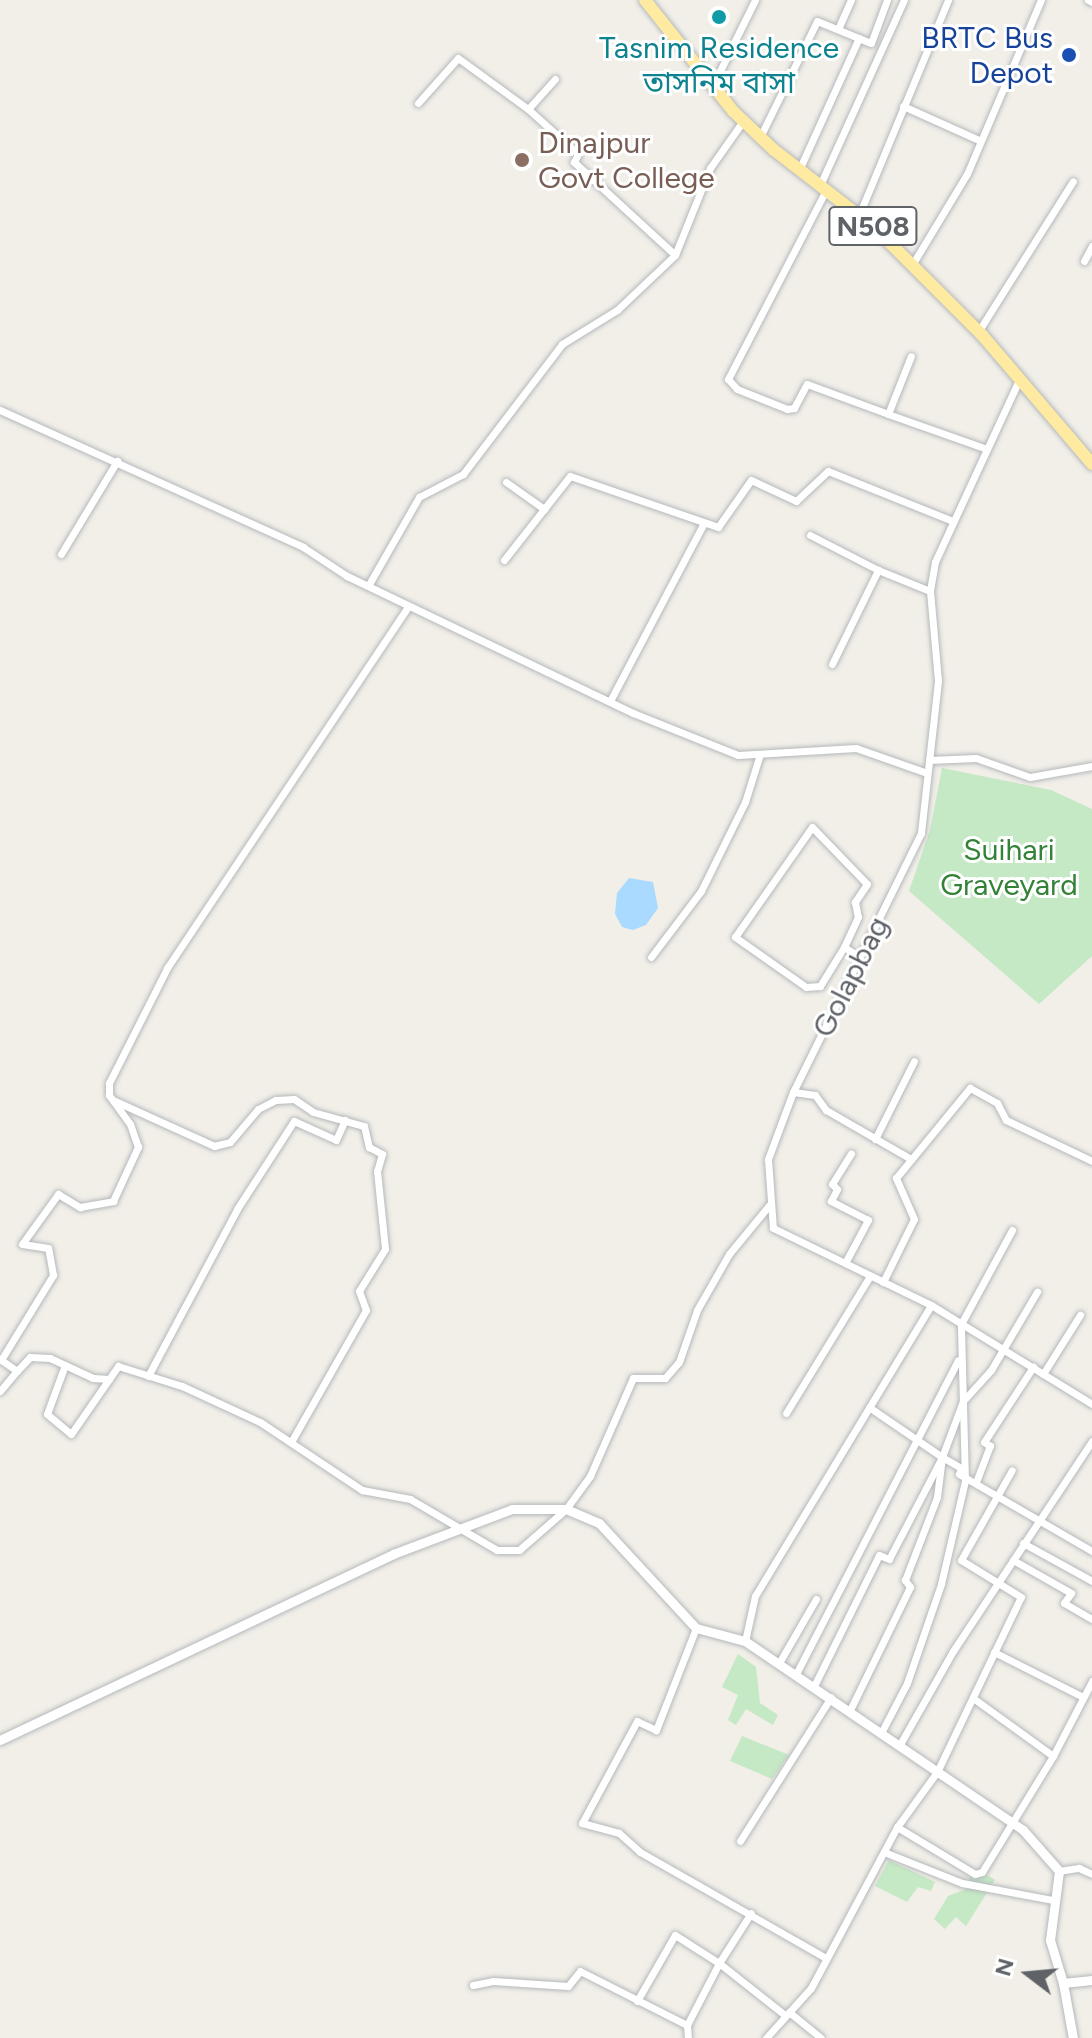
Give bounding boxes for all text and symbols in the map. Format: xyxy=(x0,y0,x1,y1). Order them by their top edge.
marker: Tasnim Residence তাসনিম বাসা xyxy=(710,8,728,26)
place label: BRTC Bus Depot xyxy=(921,20,1053,90)
place label: Tasnim Residence তাসনিম বাসা xyxy=(599,30,839,100)
marker: BRTC Bus Depot xyxy=(1060,46,1078,64)
place label: Dinajpur Govt College xyxy=(538,125,715,196)
marker: Dinajpur Govt College xyxy=(513,151,531,169)
road number: N508 xyxy=(827,202,919,250)
park label: Suihari Graveyard xyxy=(940,832,1078,902)
street label: Golapbag xyxy=(805,911,897,1043)
north arrow xyxy=(988,1934,1068,2014)
text: N xyxy=(989,1955,1020,1979)

